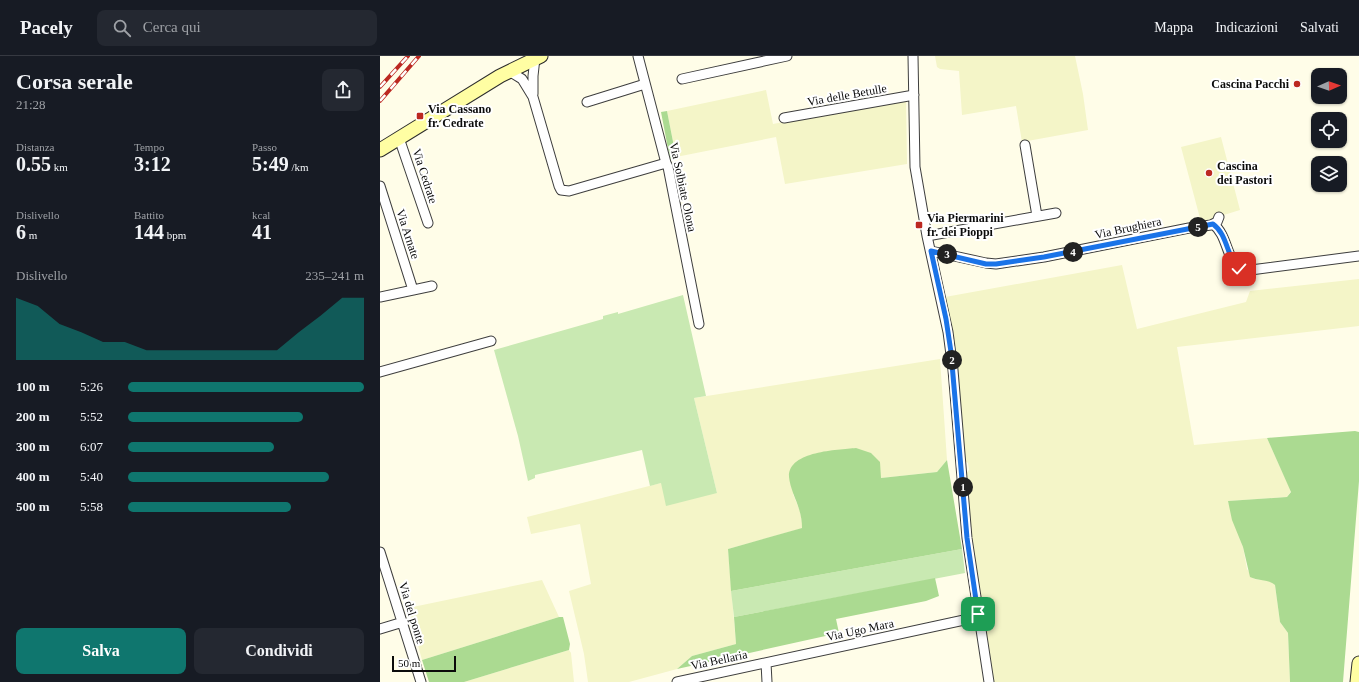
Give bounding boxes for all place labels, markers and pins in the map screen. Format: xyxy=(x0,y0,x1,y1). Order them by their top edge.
place label: Cascina Pacchi xyxy=(1211,77,1290,91)
marker: Cascina Pacchi xyxy=(1292,79,1302,89)
place label: Via Cassano fr. Cedrate xyxy=(428,102,491,130)
marker: Via Cassano fr. Cedrate xyxy=(415,111,425,121)
place label: Cascina dei Pastori xyxy=(1217,159,1273,187)
marker: Cascina dei Pastori xyxy=(1204,168,1214,178)
place label: Via Piermarini fr. dei Pioppi xyxy=(927,211,1004,239)
pin: 5 xyxy=(1188,217,1208,237)
marker: Via Piermarini fr. dei Pioppi xyxy=(914,220,924,230)
pin: 4 xyxy=(1063,242,1083,262)
pin: 3 xyxy=(937,244,957,264)
pin xyxy=(1222,252,1256,286)
pin: 2 xyxy=(942,350,962,370)
pin: 1 xyxy=(953,477,973,497)
pin xyxy=(961,597,995,631)

